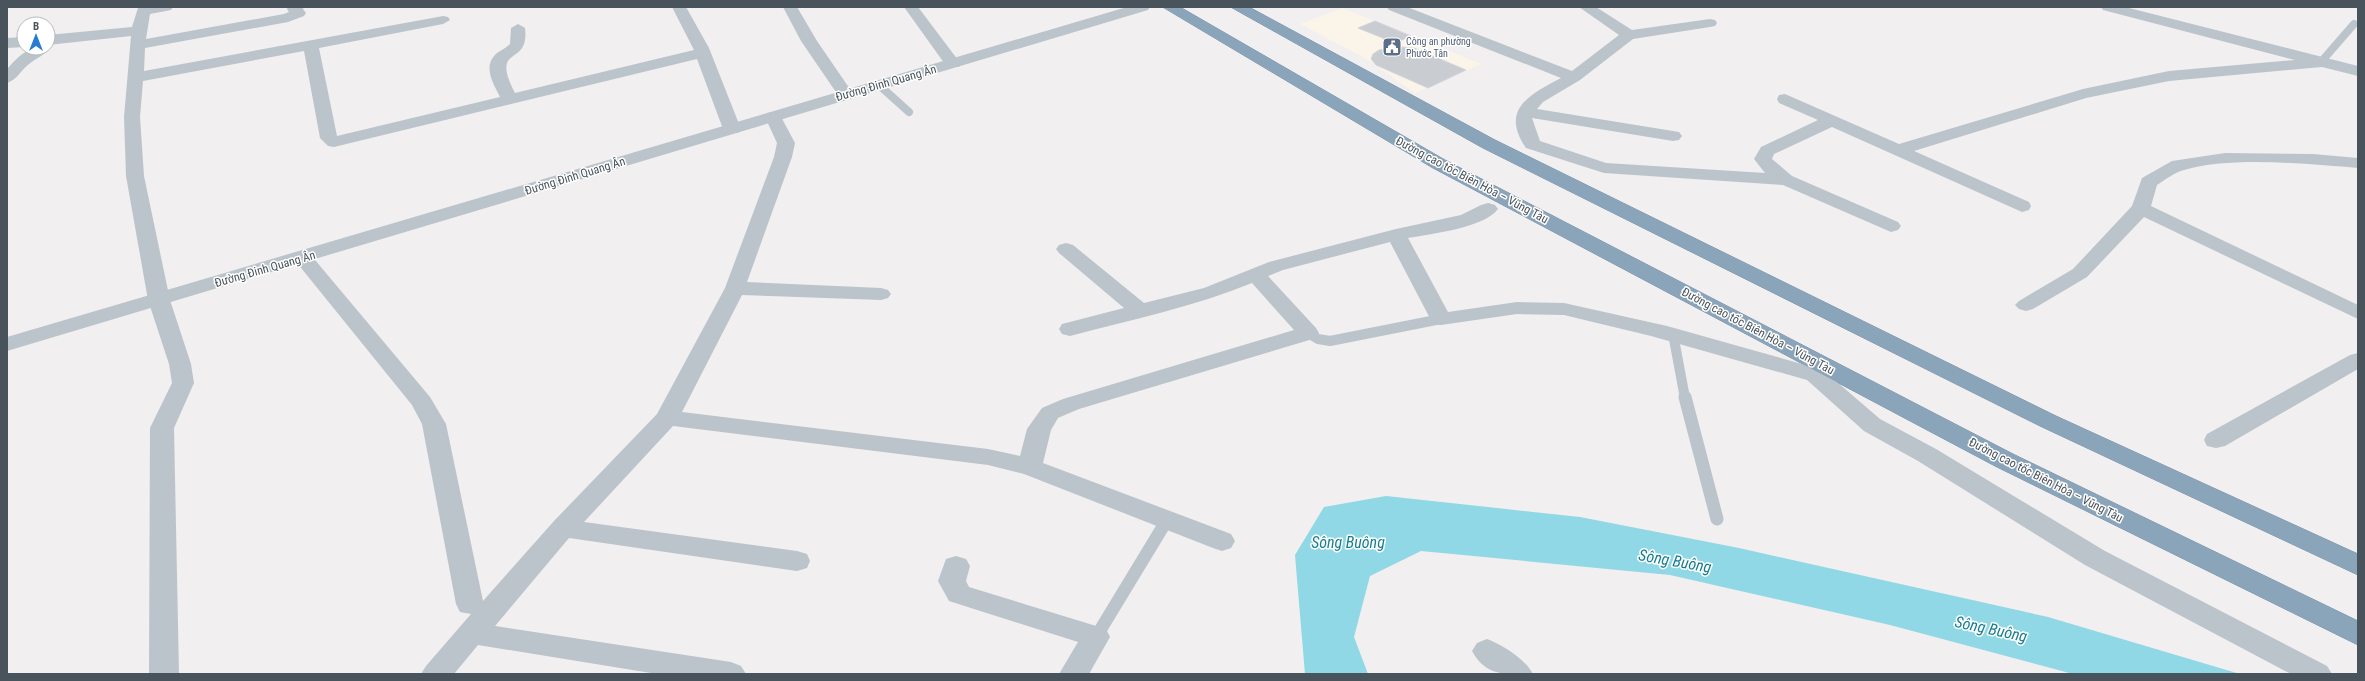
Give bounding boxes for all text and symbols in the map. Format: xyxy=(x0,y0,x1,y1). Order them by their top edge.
north arrow xyxy=(16,16,56,56)
text: B xyxy=(33,20,39,33)
public building icon: Công an phường Phước Tân xyxy=(1381,36,1403,58)
place label: Công an phường Phước Tân xyxy=(1406,36,1471,59)
street label: Đường Đinh Quang Ân xyxy=(834,61,938,104)
street label: Đường cao tốc Biên Hòa – Vũng Tàu xyxy=(1393,134,1551,226)
street label: Đường Đinh Quang Ân xyxy=(523,153,627,198)
street label: Đường Đinh Quang Ân xyxy=(213,247,317,290)
street label: Đường cao tốc Biên Hòa – Vũng Tàu xyxy=(1679,285,1837,377)
street label: Đường cao tốc Biên Hòa – Vũng Tàu xyxy=(1967,435,2125,525)
water label: Sông Buông xyxy=(1311,533,1385,552)
water label: Sông Buông xyxy=(1637,545,1713,577)
water label: Sông Buông xyxy=(1953,612,2029,646)

